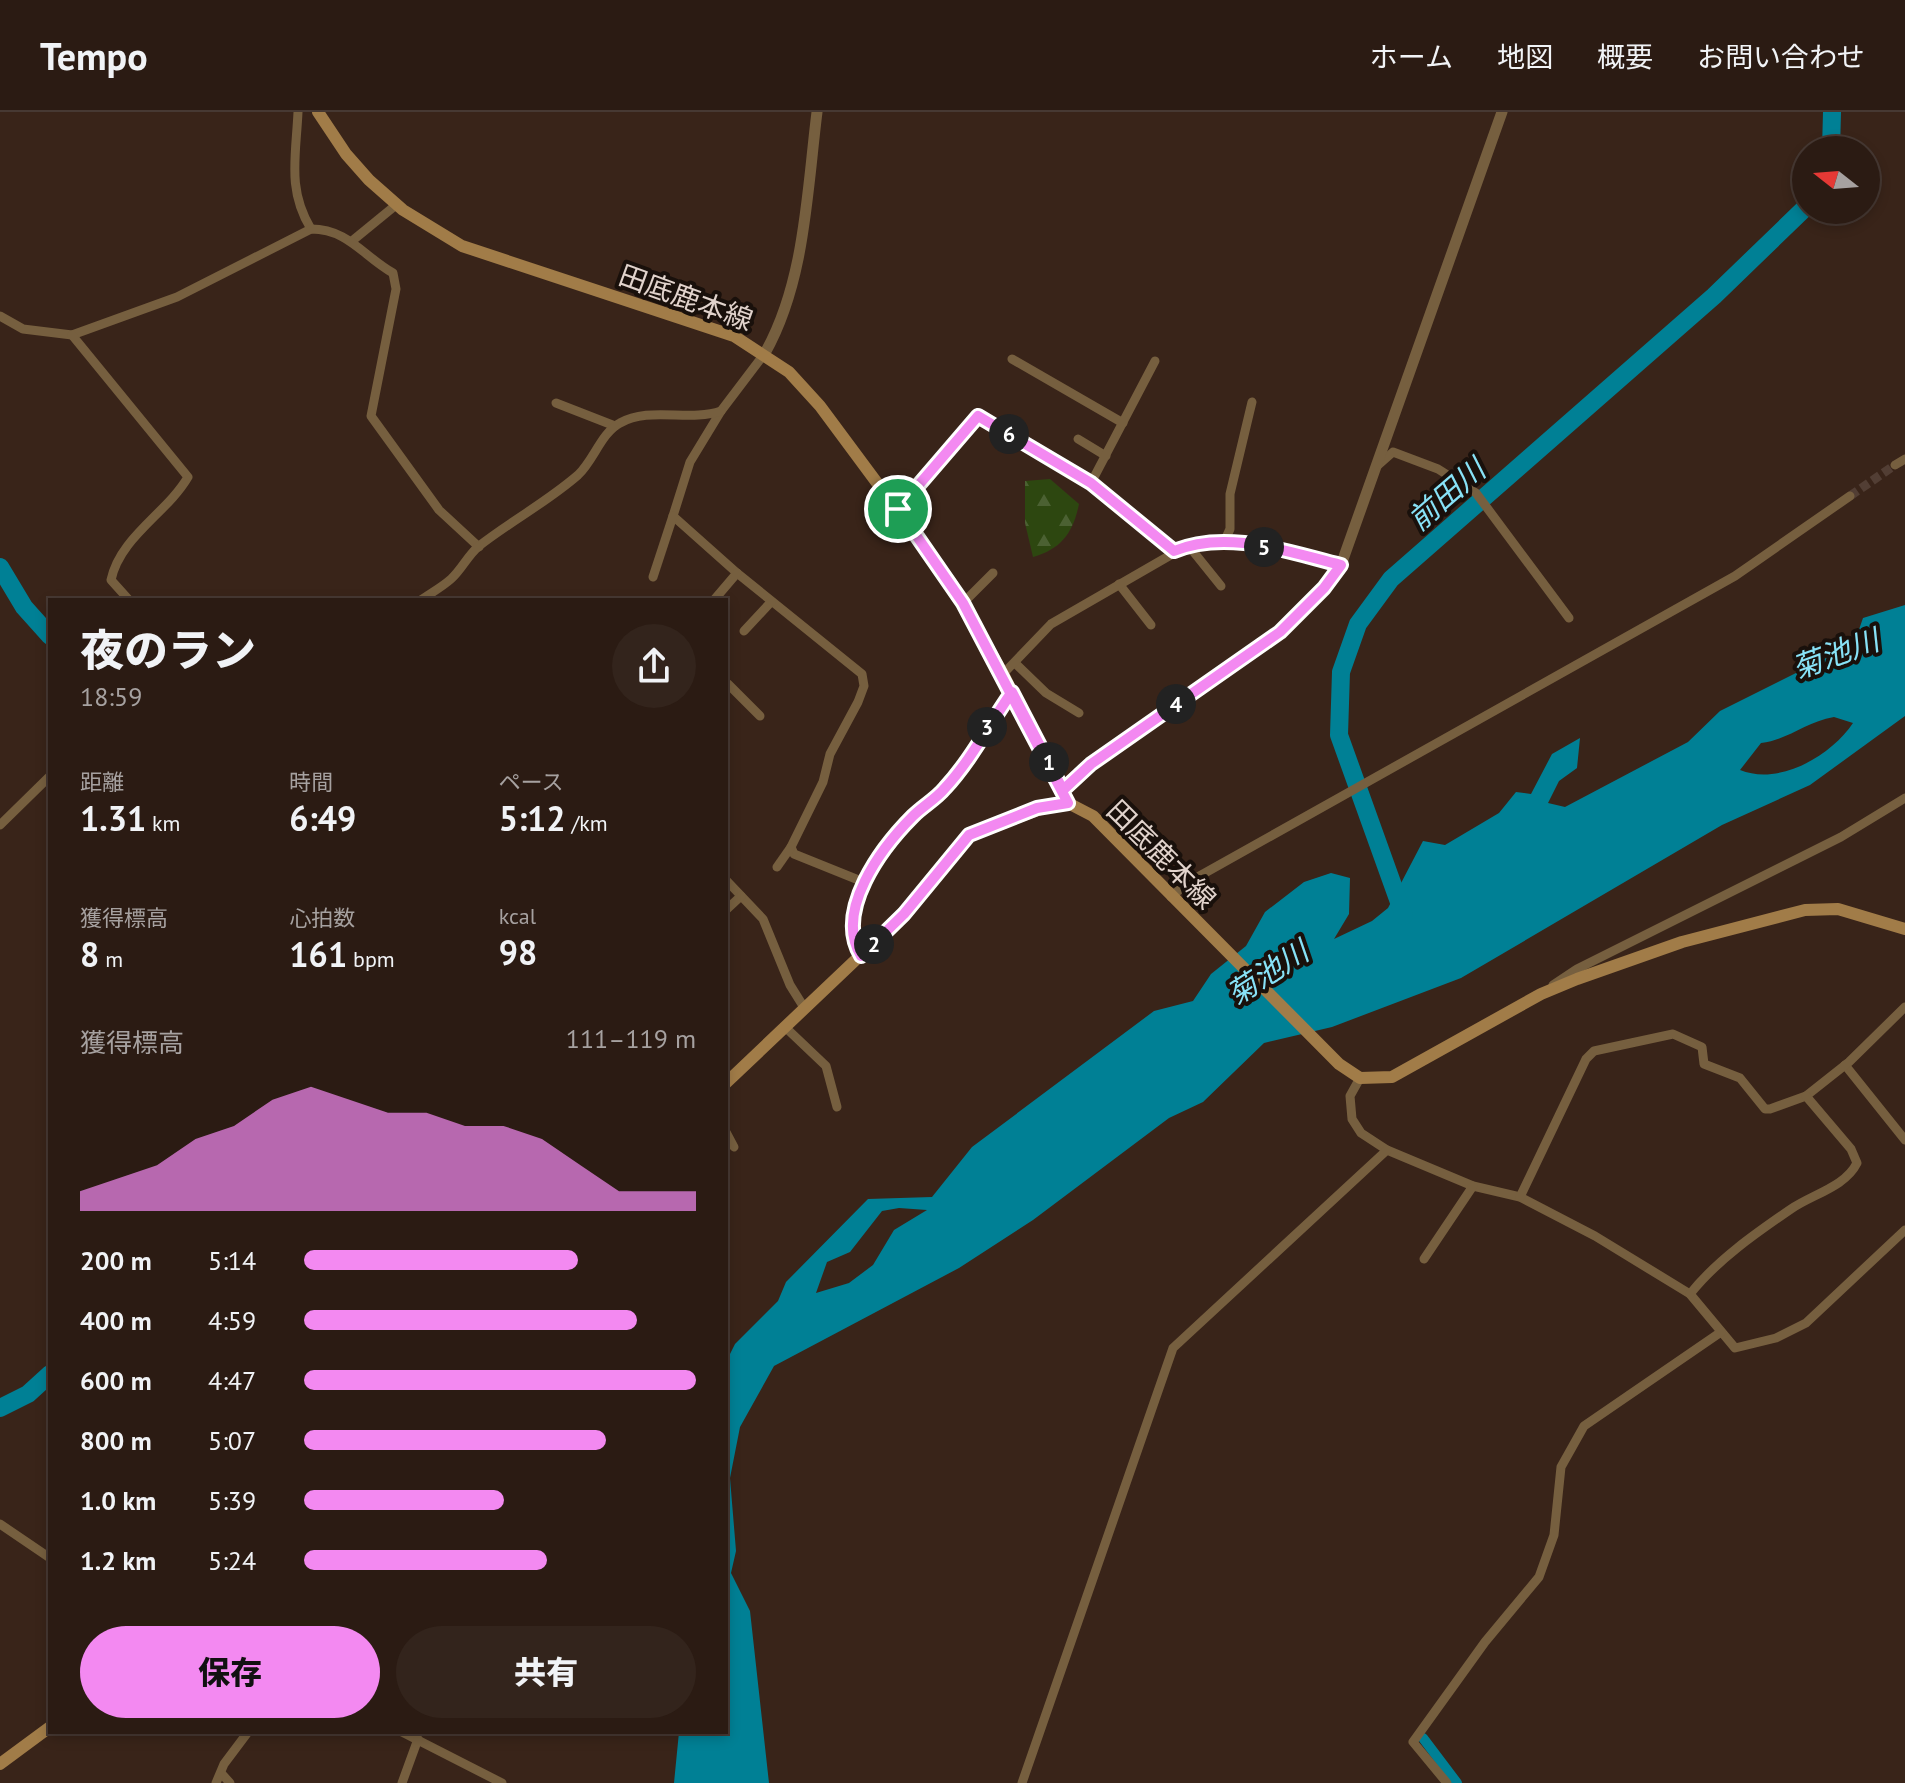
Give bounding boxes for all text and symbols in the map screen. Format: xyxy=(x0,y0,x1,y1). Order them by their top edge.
text: Tempo xyxy=(40,31,148,80)
text: ホーム xyxy=(1370,38,1453,75)
text: 地図 xyxy=(1497,38,1553,75)
text: 概要 xyxy=(1597,38,1653,75)
text: お問い合わせ xyxy=(1697,38,1865,75)
north arrow xyxy=(1792,136,1880,224)
map controls xyxy=(1792,136,1880,224)
street label: 田底鹿本線 xyxy=(614,256,758,338)
pin: 6 xyxy=(989,414,1029,454)
text: 6 xyxy=(1003,420,1015,448)
water label: 前田川 xyxy=(1399,448,1495,538)
pin xyxy=(864,475,932,543)
icon: arrive xyxy=(876,487,920,531)
pin: 5 xyxy=(1244,527,1284,567)
text: 5 xyxy=(1258,533,1270,561)
water label: 菊池川 xyxy=(1786,618,1887,687)
text: 夜のラン xyxy=(80,621,256,678)
button: share xyxy=(612,624,696,708)
text: 18:59 xyxy=(80,680,142,713)
pin: 4 xyxy=(1156,684,1196,724)
text: 4 xyxy=(1170,690,1182,718)
pin: 3 xyxy=(967,707,1007,747)
text: 3 xyxy=(981,713,993,741)
pin: 1 xyxy=(1029,742,1069,782)
text: 1 xyxy=(1043,748,1055,776)
text: 距離 xyxy=(80,768,124,796)
text: 時間 xyxy=(289,768,333,796)
text: ペース xyxy=(499,768,564,796)
street label: 田底鹿本線 xyxy=(1099,791,1225,917)
text: 1.31 xyxy=(80,796,146,840)
text: 6:49 xyxy=(289,796,356,840)
text: 5:12 xyxy=(499,796,566,840)
text: km xyxy=(146,809,180,837)
text: /km xyxy=(566,809,608,837)
text: kcal xyxy=(499,902,536,930)
text: 獲得標高 xyxy=(80,904,168,932)
text: 心拍数 xyxy=(289,904,355,932)
pin: 2 xyxy=(854,924,894,964)
text: 98 xyxy=(499,930,537,974)
text: 2 xyxy=(868,930,880,958)
water label: 菊池川 xyxy=(1219,930,1318,1013)
text: 8 xyxy=(80,932,99,976)
text: 161 xyxy=(289,932,347,976)
text: m xyxy=(99,945,123,973)
text: bpm xyxy=(347,945,395,973)
text: 111–119 m xyxy=(566,1022,696,1055)
text: 獲得標高 xyxy=(80,1026,184,1059)
text: 200 m xyxy=(80,1244,152,1277)
text: 5:14 xyxy=(208,1244,256,1277)
text: 400 m xyxy=(80,1304,152,1337)
text: 4:59 xyxy=(208,1304,256,1337)
text: 600 m xyxy=(80,1364,152,1397)
text: 4:47 xyxy=(208,1364,256,1397)
text: 800 m xyxy=(80,1424,152,1457)
text: 5:07 xyxy=(208,1424,256,1457)
text: 1.0 km xyxy=(80,1484,156,1517)
text: 5:39 xyxy=(208,1484,256,1517)
text: 1.2 km xyxy=(80,1544,156,1577)
text: 5:24 xyxy=(208,1544,256,1577)
button: 保存 xyxy=(80,1626,380,1718)
button: 共有 xyxy=(396,1626,696,1718)

